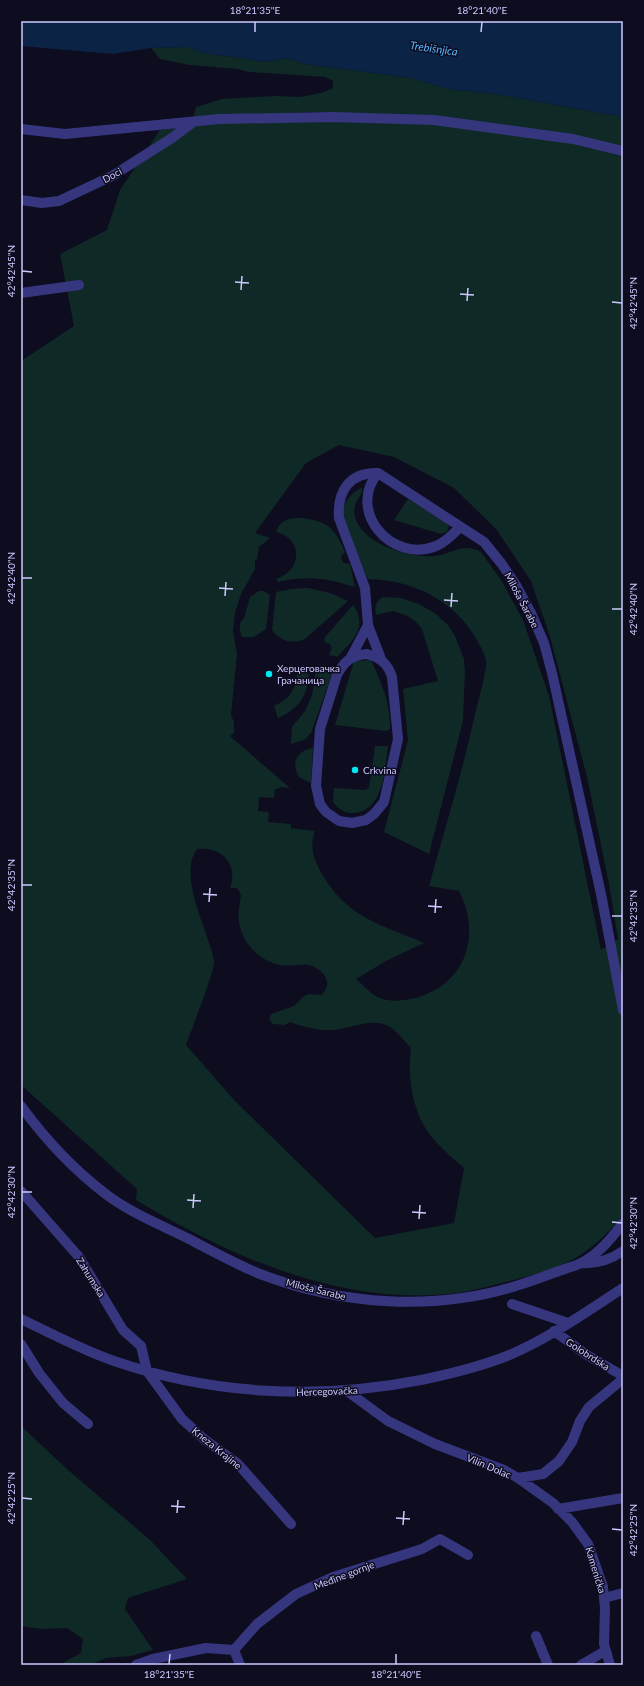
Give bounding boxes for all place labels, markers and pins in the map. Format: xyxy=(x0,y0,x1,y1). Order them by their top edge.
place label: Херцеговачка Грачаница xyxy=(277,662,340,686)
marker: Херцеговачка Грачаница xyxy=(264,669,274,679)
place label: Crkvina xyxy=(363,764,397,776)
marker: Crkvina xyxy=(350,765,360,775)

